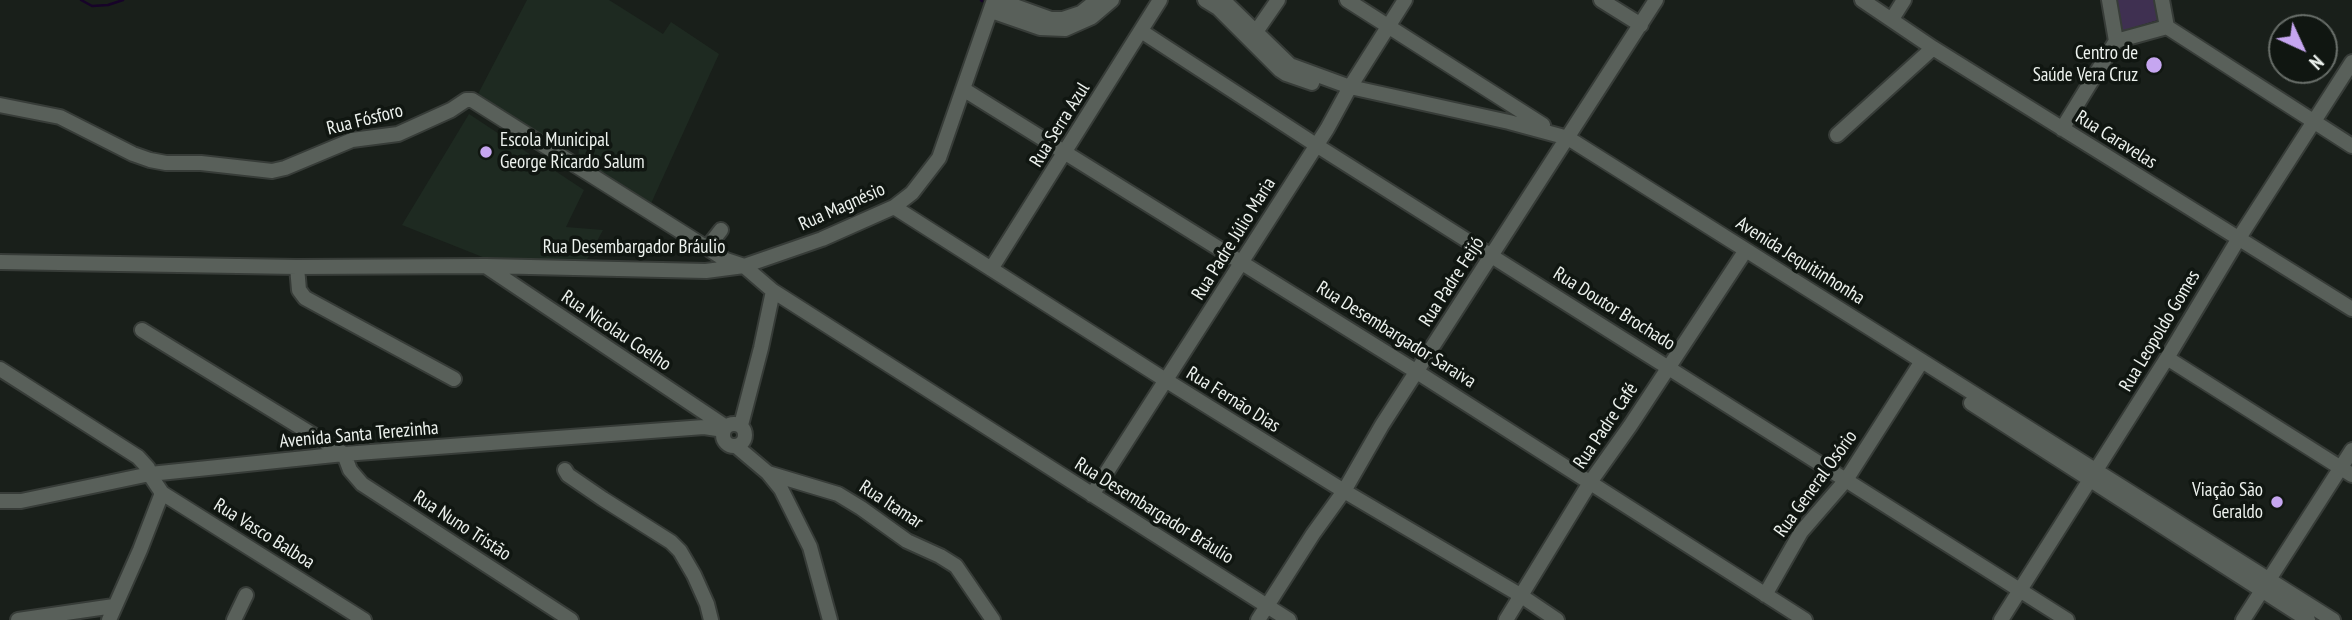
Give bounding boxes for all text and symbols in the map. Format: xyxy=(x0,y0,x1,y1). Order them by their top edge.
north arrow xyxy=(2268,14,2338,84)
place label: Centro de Saúde Vera Cruz xyxy=(2033,43,2138,87)
text: N xyxy=(2304,50,2329,75)
marker: Centro de Saúde Vera Cruz xyxy=(2144,55,2164,75)
street label: Rua Serra Azul xyxy=(1025,79,1095,171)
street label: Rua Fósforo xyxy=(324,100,406,140)
street label: Rua Caravelas xyxy=(2071,106,2161,174)
place label: Escola Municipal George Ricardo Salum xyxy=(500,130,645,174)
marker: Escola Municipal George Ricardo Salum xyxy=(478,144,494,160)
street label: Rua Padre Júlio Maria xyxy=(1187,174,1281,304)
street label: Rua Magnésio xyxy=(795,178,889,236)
street label: Avenida Jequitinhonha xyxy=(1731,212,1869,310)
street label: Rua Padre Feijó xyxy=(1415,233,1489,331)
street label: Rua Desembargador Bráulio xyxy=(543,237,725,259)
street label: Rua Doutor Brochado xyxy=(1549,262,1679,356)
street label: Rua Leopoldo Gomes xyxy=(2115,266,2205,396)
street label: Rua Desembargador Saraiva xyxy=(1312,277,1480,393)
street label: Rua Nicolau Coelho xyxy=(557,286,675,376)
street label: Rua Fernão Dias xyxy=(1182,362,1284,438)
street label: Rua Padre Café xyxy=(1569,379,1643,473)
street label: Avenida Santa Terezinha xyxy=(279,417,439,453)
street label: Rua General Osório xyxy=(1770,426,1862,542)
street label: Rua Desembargador Bráulio xyxy=(1070,453,1238,569)
street label: Rua Itamar xyxy=(855,476,927,534)
place label: Viação São Geraldo xyxy=(2192,480,2263,524)
street label: Rua Nuno Tristão xyxy=(409,486,515,566)
street label: Rua Vasco Balboa xyxy=(209,494,319,574)
marker: Viação São Geraldo xyxy=(2269,494,2285,510)

